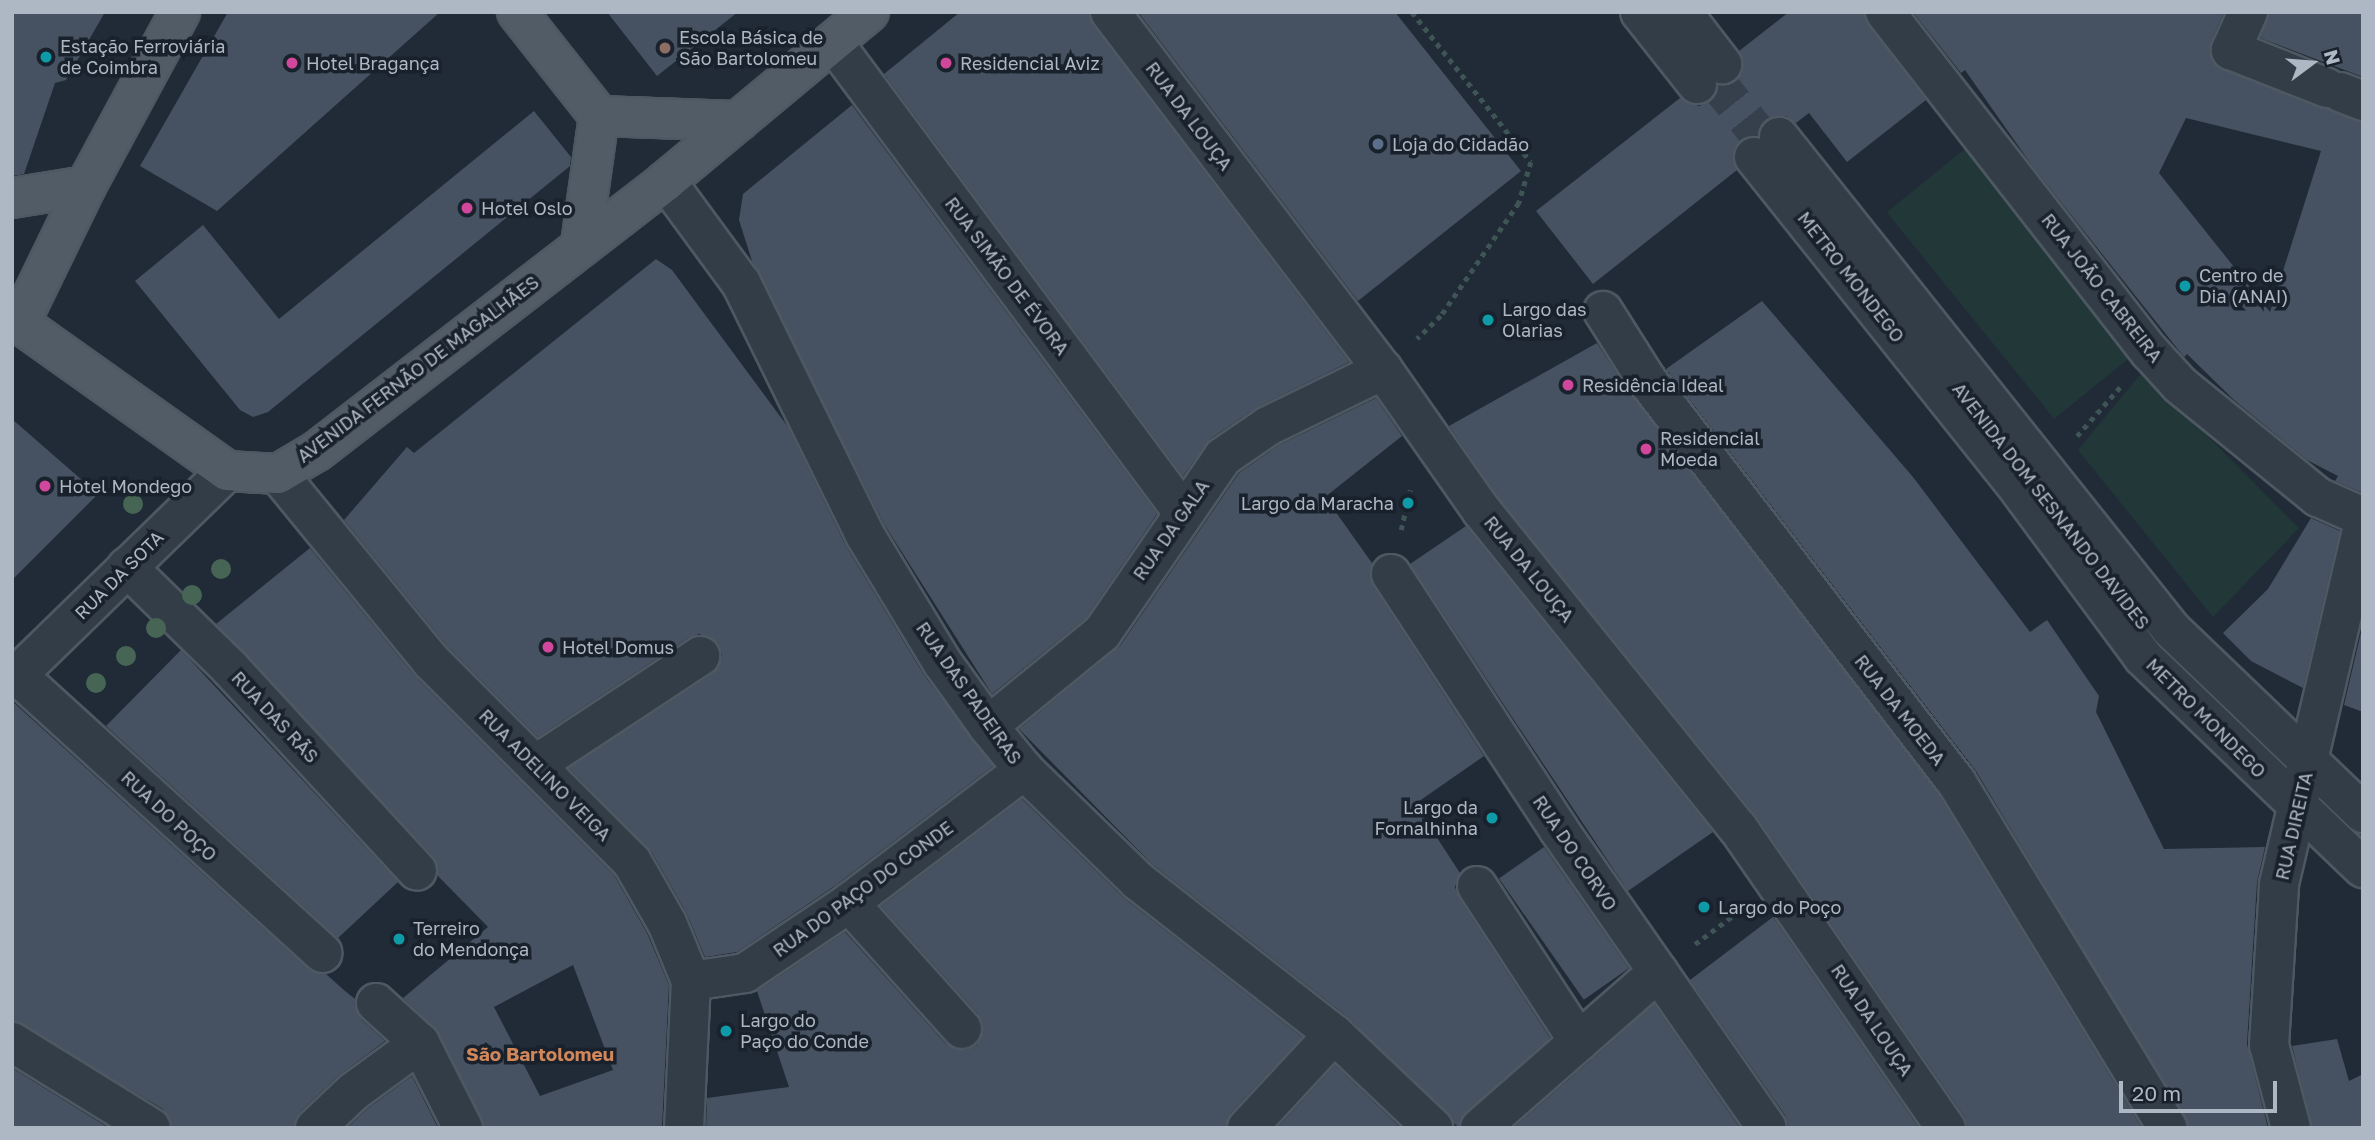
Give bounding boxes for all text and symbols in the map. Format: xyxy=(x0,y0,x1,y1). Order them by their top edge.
place label: Escola Básica de São Bartolomeu xyxy=(679,27,823,70)
north arrow xyxy=(2277,28,2347,98)
place label: Estação Ferroviária de Coimbra xyxy=(60,36,226,78)
marker: Escola Básica de São Bartolomeu xyxy=(657,40,673,56)
text: N xyxy=(2320,47,2346,67)
marker: Estação Ferroviária de Coimbra xyxy=(38,49,54,65)
place label: Hotel Bragança xyxy=(306,52,440,74)
place label: Residencial Aviz xyxy=(960,52,1100,74)
marker: Hotel Bragança xyxy=(284,55,300,71)
marker: Residencial Aviz xyxy=(938,55,954,71)
street label: RUA DA LOUÇA xyxy=(1141,58,1237,174)
place label: Loja do Cidadão xyxy=(1392,133,1529,155)
marker: Loja do Cidadão xyxy=(1370,136,1386,152)
street label: RUA SIMÃO DE ÉVORA xyxy=(941,193,1073,359)
place label: Hotel Oslo xyxy=(481,197,573,219)
marker: Hotel Oslo xyxy=(459,200,475,216)
street label: METRO MONDEGO xyxy=(1793,207,1909,347)
street label: RUA JOÃO CABREIRA xyxy=(2037,209,2167,367)
place label: Centro de Dia (ANAI) xyxy=(2199,265,2288,308)
street label: AVENIDA FERNÃO DE MAGALHÃES xyxy=(293,271,543,467)
marker: Centro de Dia (ANAI) xyxy=(2177,278,2193,294)
place label: Largo das Olarias xyxy=(1502,299,1587,342)
marker: Largo das Olarias xyxy=(1480,312,1496,328)
place label: Residência Ideal xyxy=(1582,374,1724,396)
marker: Residência Ideal xyxy=(1560,377,1576,393)
street label: AVENIDA DOM SESNANDO DAVIDES xyxy=(1948,378,2154,634)
place label: Residencial Moeda xyxy=(1660,428,1760,471)
marker: Residencial Moeda xyxy=(1638,441,1654,457)
place label: Hotel Mondego xyxy=(59,475,192,497)
street label: RUA DA GALA xyxy=(1129,476,1213,584)
marker: Hotel Mondego xyxy=(37,478,53,494)
place label: Largo da Maracha xyxy=(1241,492,1394,514)
marker: Largo da Maracha xyxy=(1400,495,1416,511)
street label: RUA DA LOUÇA xyxy=(1480,512,1578,626)
street label: RUA DA SOTA xyxy=(70,526,168,624)
street label: RUA DAS PADEIRAS xyxy=(912,618,1026,768)
place label: Hotel Domus xyxy=(562,636,674,658)
marker: Hotel Domus xyxy=(540,639,556,655)
street label: RUA DA MOEDA xyxy=(1850,651,1950,769)
street label: METRO MONDEGO xyxy=(2142,654,2270,782)
street label: RUA DAS RÃS xyxy=(227,667,323,767)
street label: RUA ADELINO VEIGA xyxy=(475,705,615,845)
street label: RUA DO POÇO xyxy=(117,766,221,866)
street label: RUA DIREITA xyxy=(2271,770,2317,882)
street label: RUA DO CORVO xyxy=(1529,791,1621,915)
place label: Largo da Fornalhinha xyxy=(1374,797,1478,840)
marker: Largo da Fornalhinha xyxy=(1484,810,1500,826)
street label: RUA DO PAÇO DO CONDE xyxy=(769,816,957,962)
place label: Largo do Poço xyxy=(1718,896,1841,918)
marker: Largo do Poço xyxy=(1696,899,1712,915)
place label: Terreiro do Mendonça xyxy=(413,918,529,960)
marker: Terreiro do Mendonça xyxy=(391,931,407,947)
street label: RUA DA LOUÇA xyxy=(1827,960,1917,1080)
place label: Largo do Paço do Conde xyxy=(740,1010,869,1052)
marker: Largo do Paço do Conde xyxy=(718,1023,734,1039)
district label: São Bartolomeu xyxy=(466,1043,614,1065)
scale bar xyxy=(2123,1066,2280,1110)
text: 20 m xyxy=(2132,1080,2181,1106)

